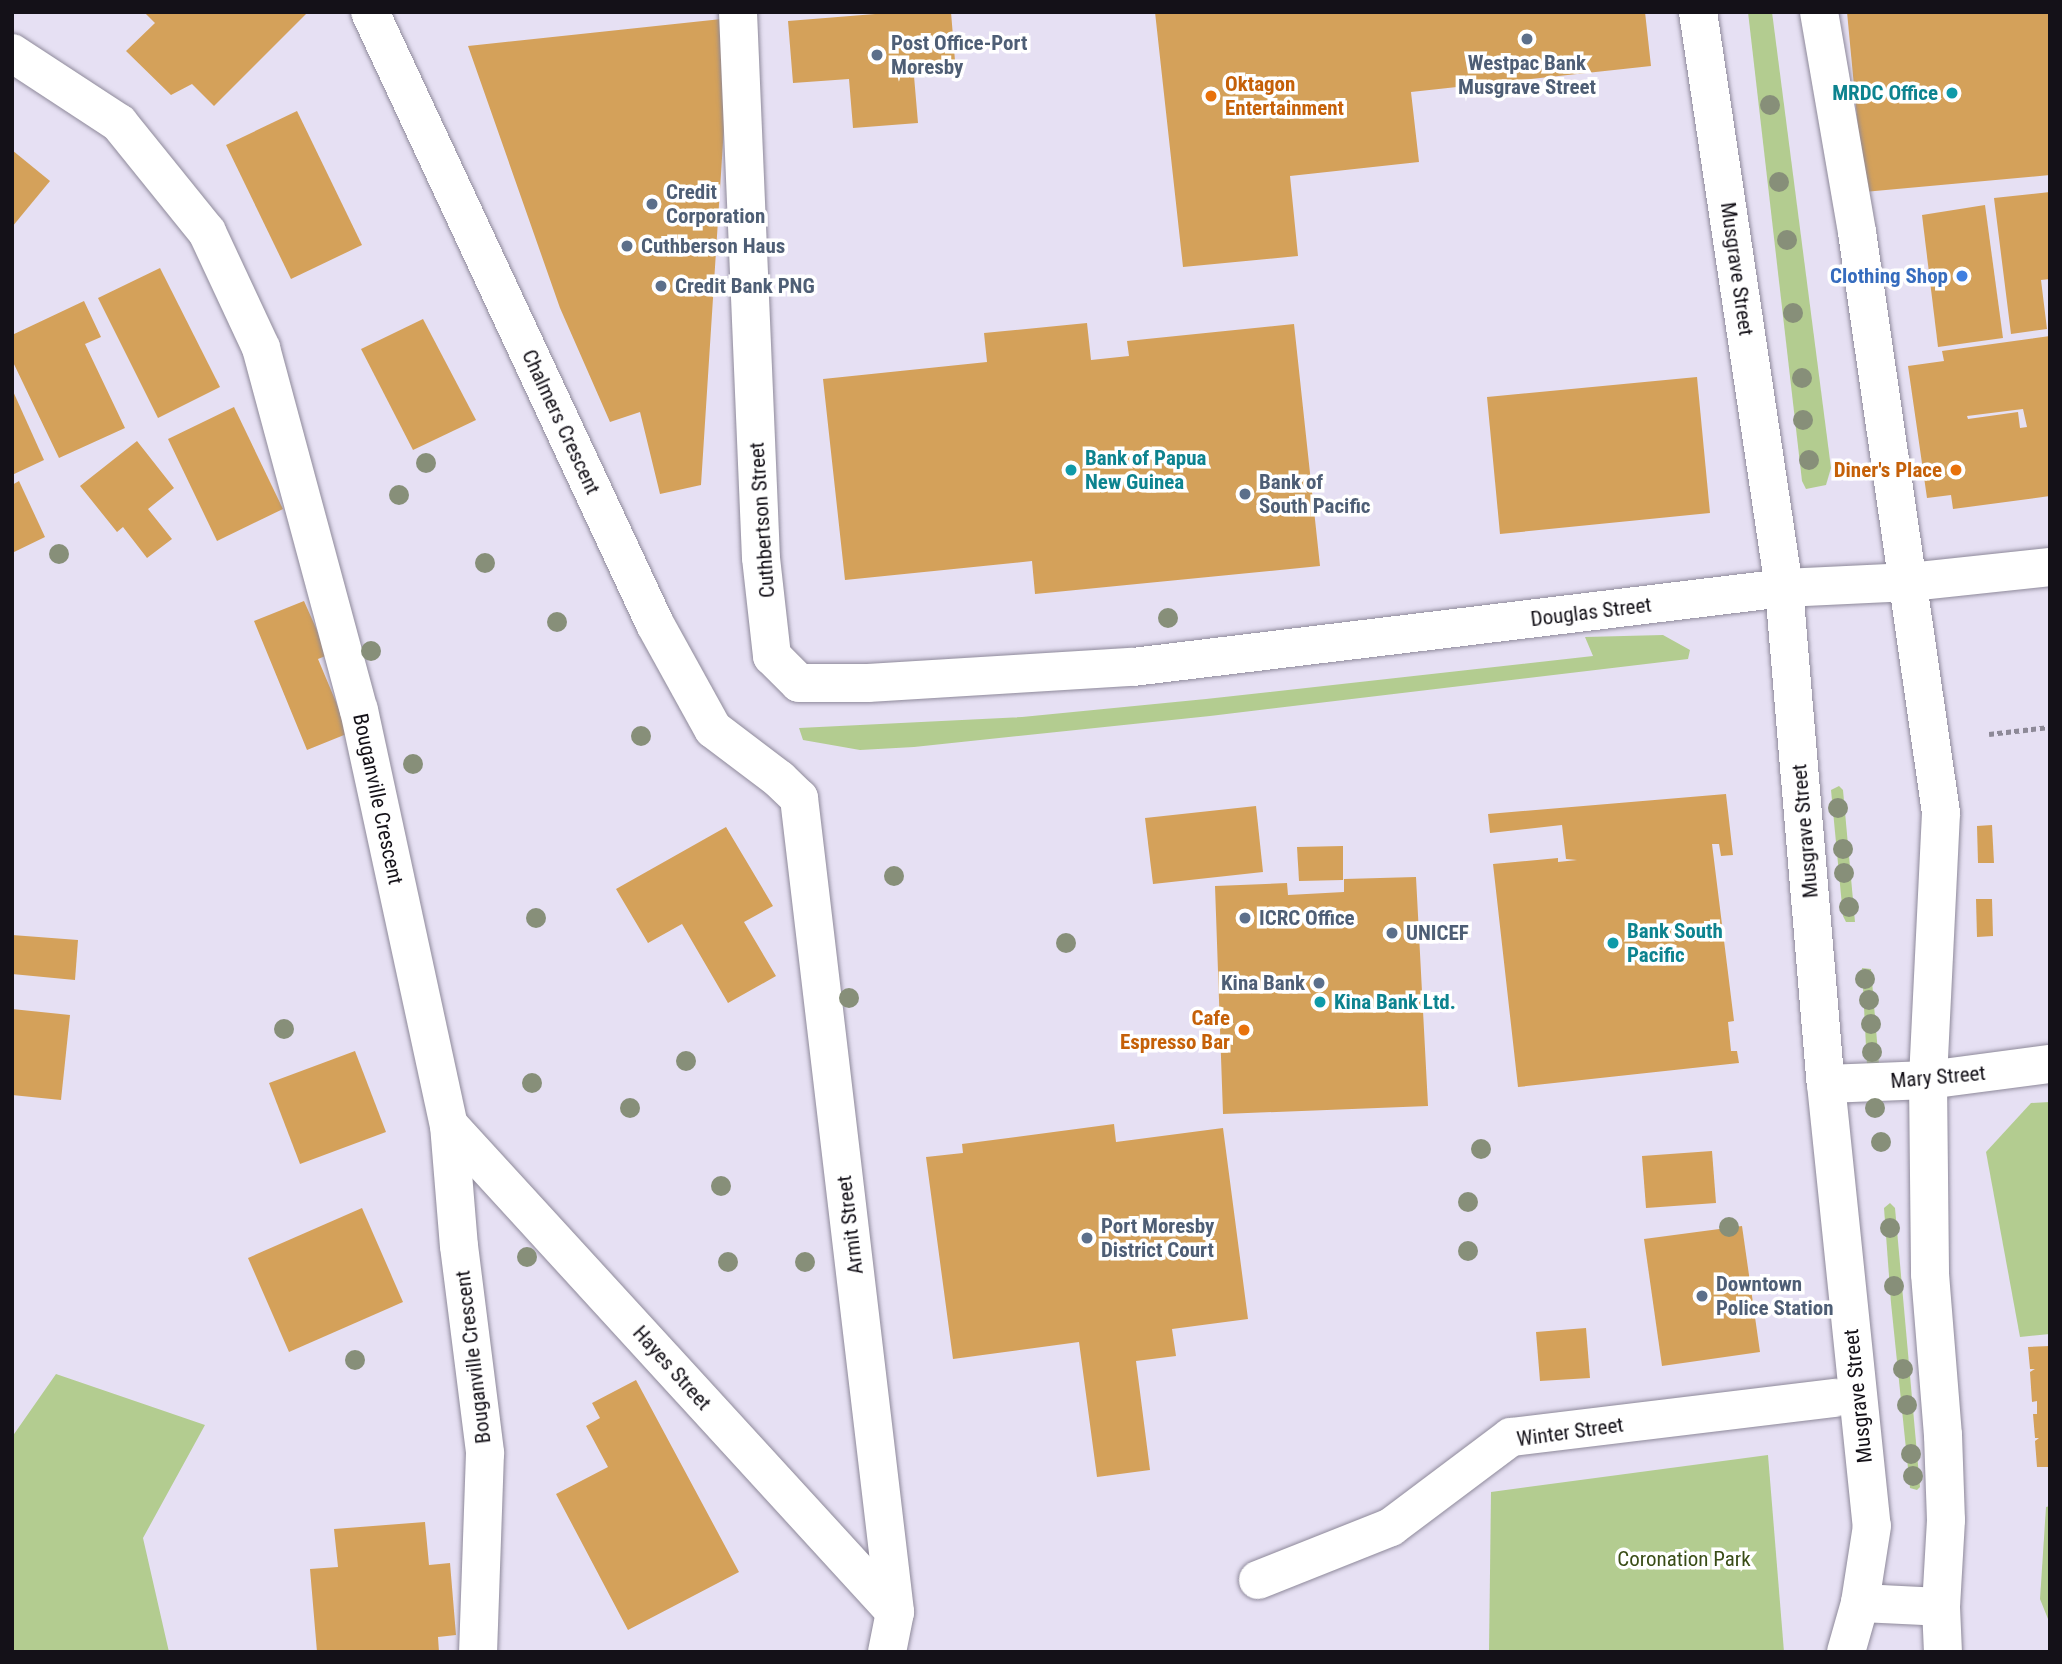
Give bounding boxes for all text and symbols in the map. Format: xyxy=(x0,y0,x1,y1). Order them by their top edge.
place label: Post Office-Port Moresby xyxy=(891,30,1027,80)
marker: Westpac Bank Musgrave Street xyxy=(1519,31,1535,47)
marker: Post Office-Port Moresby xyxy=(869,47,885,63)
place label: Westpac Bank Musgrave Street xyxy=(1458,50,1596,100)
place label: Oktagon Entertainment xyxy=(1225,71,1344,121)
place label: MRDC Office xyxy=(1832,80,1938,106)
marker: MRDC Office xyxy=(1944,85,1960,101)
marker: Oktagon Entertainment xyxy=(1203,88,1219,104)
place label: Credit Corporation xyxy=(666,179,765,229)
marker: Credit Corporation xyxy=(644,196,660,212)
street label: Musgrave Street xyxy=(1715,201,1759,337)
place label: Cuthberson Haus xyxy=(641,233,785,259)
marker: Cuthberson Haus xyxy=(619,238,635,254)
place label: Clothing Shop xyxy=(1830,263,1948,289)
marker: Clothing Shop xyxy=(1954,268,1970,284)
place label: Credit Bank PNG xyxy=(675,273,815,299)
marker: Credit Bank PNG xyxy=(653,278,669,294)
street label: Chalmers Crescent xyxy=(516,346,606,498)
street label: Cuthbertson Street xyxy=(744,441,780,599)
place label: Bank of Papua New Guinea xyxy=(1085,445,1206,495)
place label: Diner's Place xyxy=(1834,457,1942,483)
marker: Bank of Papua New Guinea xyxy=(1063,462,1079,478)
marker: Diner's Place xyxy=(1948,462,1964,478)
place label: Bank of South Pacific xyxy=(1259,469,1370,519)
marker: Bank of South Pacific xyxy=(1237,486,1253,502)
street label: Douglas Street xyxy=(1529,592,1653,632)
street label: Bouganville Crescent xyxy=(348,711,408,887)
street label: Musgrave Street xyxy=(1787,763,1823,899)
place label: ICRC Office xyxy=(1259,905,1355,931)
marker: ICRC Office xyxy=(1237,910,1253,926)
place label: Bank South Pacific xyxy=(1627,918,1723,968)
place label: UNICEF xyxy=(1406,920,1469,946)
marker: UNICEF xyxy=(1384,925,1400,941)
marker: Bank South Pacific xyxy=(1605,935,1621,951)
place label: Kina Bank xyxy=(1221,970,1305,996)
marker: Kina Bank xyxy=(1311,975,1327,991)
place label: Kina Bank Ltd. xyxy=(1334,989,1456,1015)
marker: Kina Bank Ltd. xyxy=(1312,994,1328,1010)
place label: Cafe Espresso Bar xyxy=(1120,1005,1230,1055)
marker: Cafe Espresso Bar xyxy=(1236,1022,1252,1038)
street label: Mary Street xyxy=(1889,1060,1987,1094)
street label: Armit Street xyxy=(831,1174,869,1276)
place label: Port Moresby District Court xyxy=(1101,1213,1214,1263)
marker: Port Moresby District Court xyxy=(1079,1230,1095,1246)
street label: Bouganville Crescent xyxy=(450,1269,496,1445)
place label: Downtown Police Station xyxy=(1716,1271,1834,1321)
marker: Downtown Police Station xyxy=(1694,1288,1710,1304)
street label: Hayes Street xyxy=(628,1321,716,1415)
street label: Musgrave Street xyxy=(1838,1328,1878,1464)
street label: Winter Street xyxy=(1515,1412,1625,1452)
park label: Coronation Park xyxy=(1617,1546,1751,1572)

